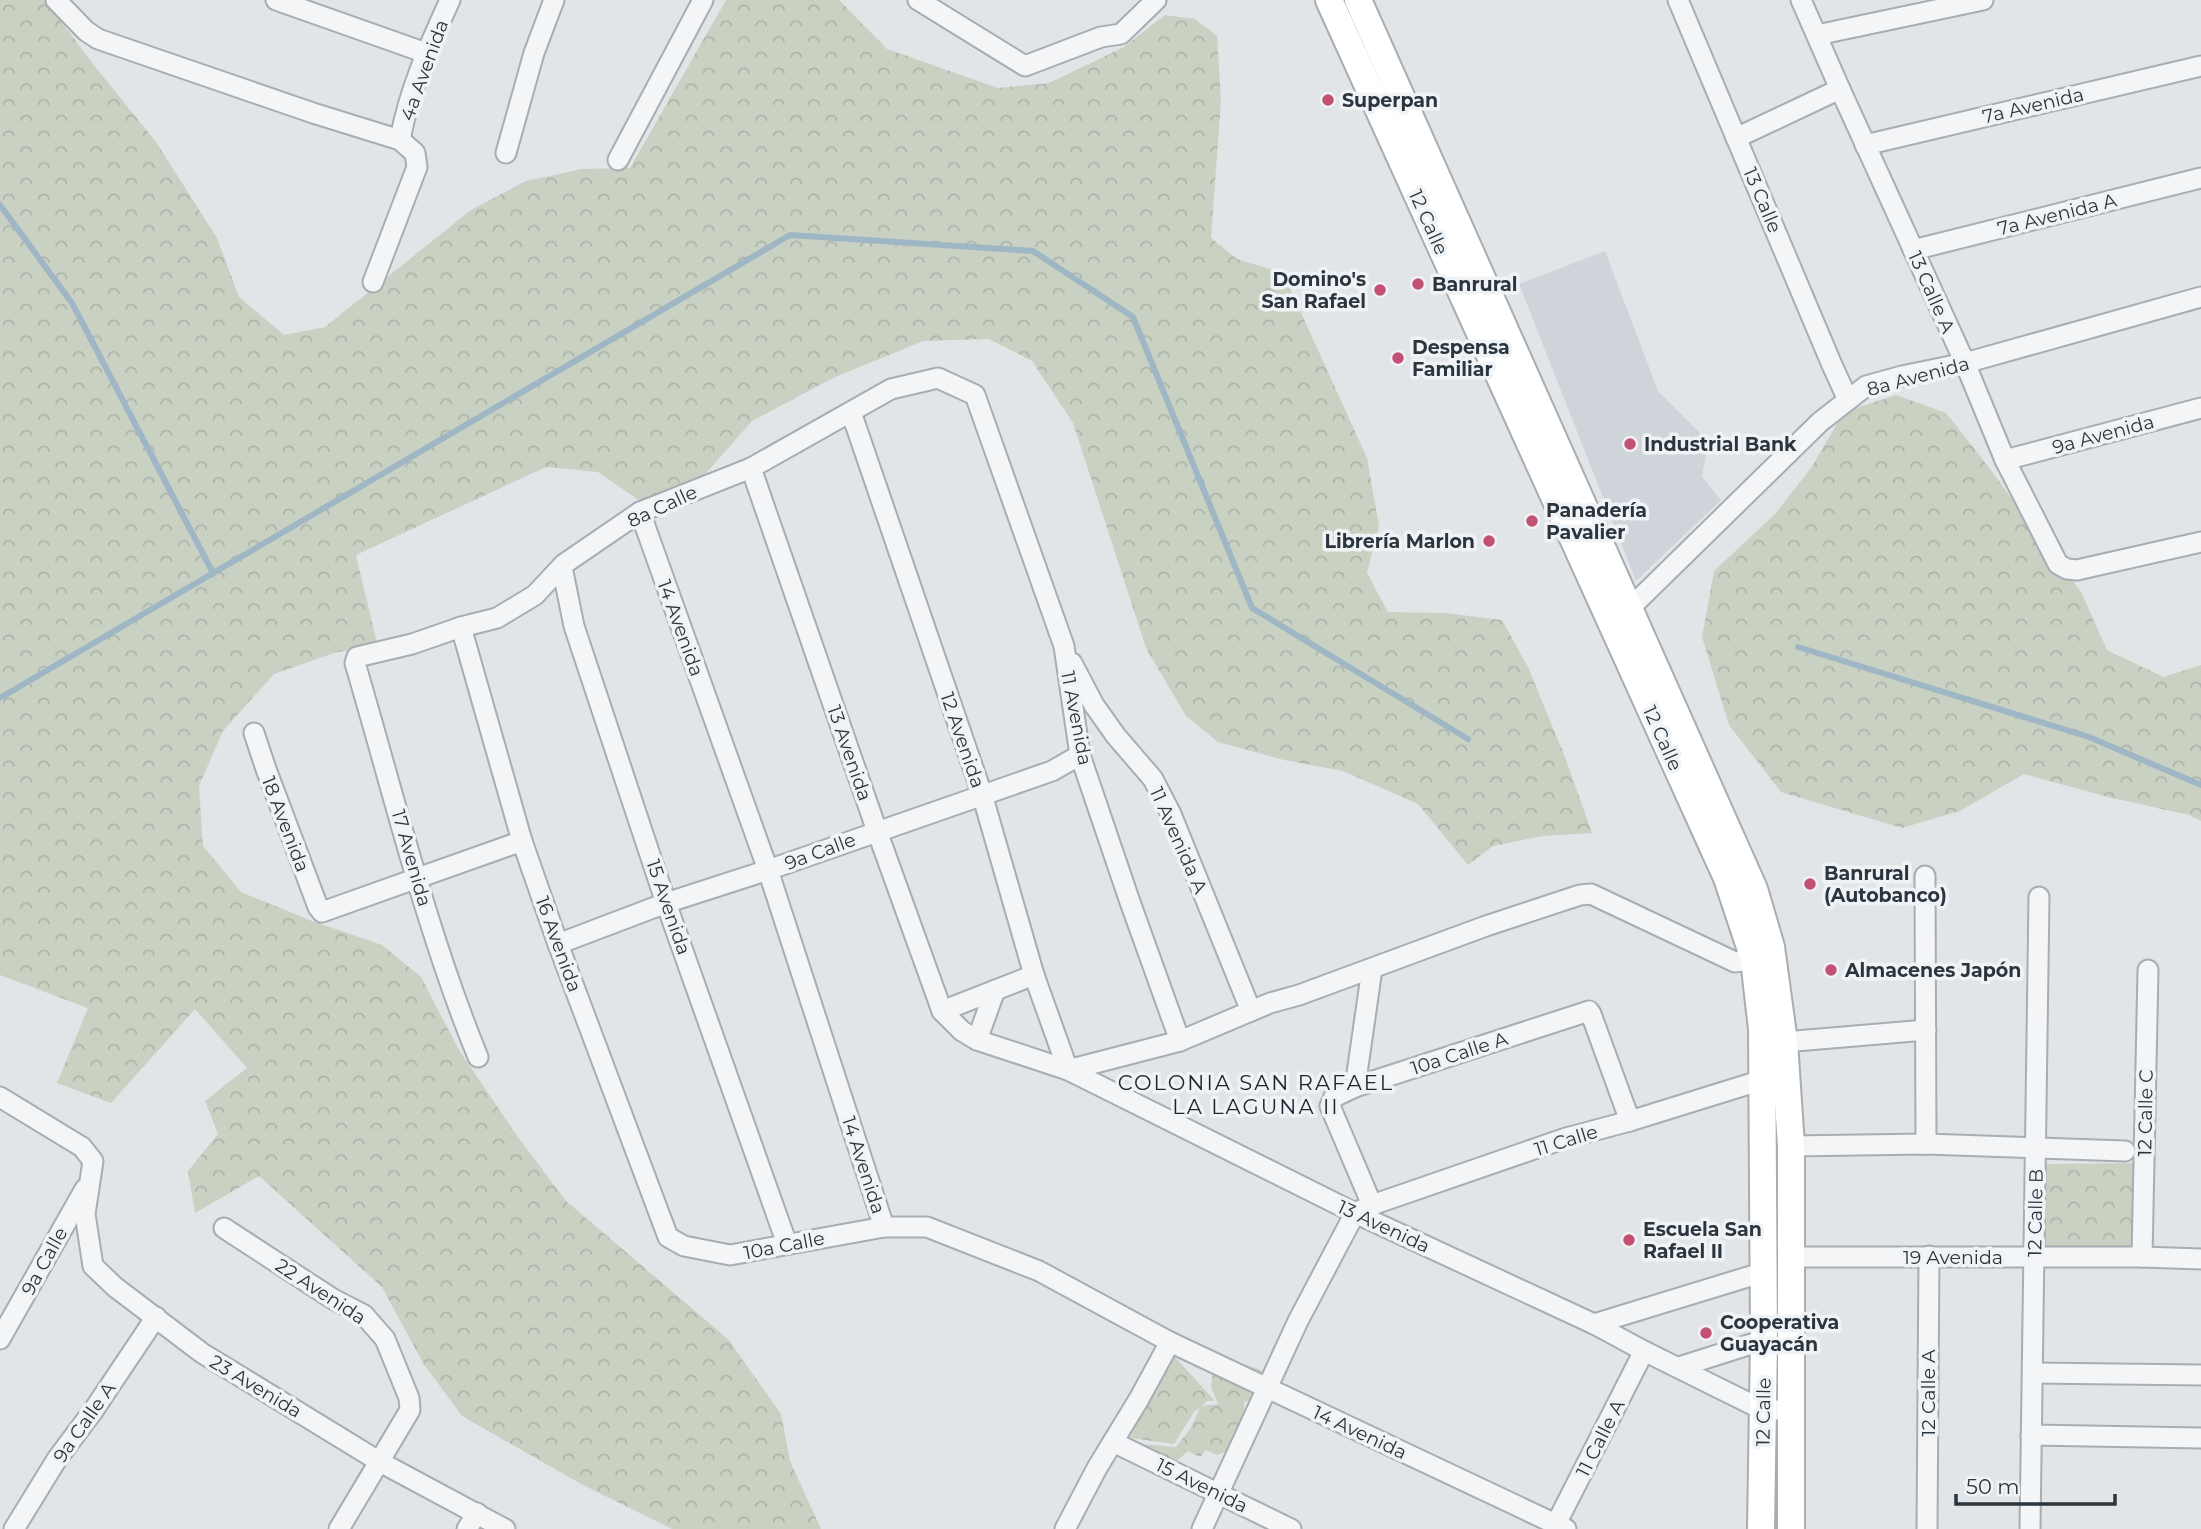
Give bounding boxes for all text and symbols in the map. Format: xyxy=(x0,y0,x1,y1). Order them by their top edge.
street label: 4a Avenida xyxy=(396,16,453,124)
street label: 7a Avenida xyxy=(1980,83,2086,128)
place label: Superpan xyxy=(1342,89,1438,112)
marker: Superpan xyxy=(1320,92,1336,108)
street label: 13 Calle xyxy=(1739,164,1787,236)
street label: 12 Calle xyxy=(1404,186,1453,258)
street label: 7a Avenida A xyxy=(1995,188,2119,240)
street label: 13 Calle A xyxy=(1903,248,1960,337)
place label: Domino's San Rafael xyxy=(1261,268,1366,313)
place label: Banrural xyxy=(1432,273,1518,296)
marker: Banrural xyxy=(1410,276,1426,292)
marker: Domino's San Rafael xyxy=(1372,282,1388,298)
place label: Despensa Familiar xyxy=(1412,336,1510,381)
marker: Despensa Familiar xyxy=(1390,350,1406,366)
street label: 8a Avenida xyxy=(1864,352,1972,401)
street label: 9a Avenida xyxy=(2050,410,2157,459)
place label: Industrial Bank xyxy=(1644,433,1797,456)
marker: Industrial Bank xyxy=(1622,436,1638,452)
street label: 8a Calle xyxy=(624,480,701,533)
place label: Panadería Pavalier xyxy=(1546,499,1647,544)
marker: Panadería Pavalier xyxy=(1524,513,1540,529)
place label: Librería Marlon xyxy=(1324,530,1475,553)
marker: Librería Marlon xyxy=(1481,533,1497,549)
street label: 14 Avenida xyxy=(652,577,709,680)
street label: 11 Avenida xyxy=(1056,669,1097,767)
street label: 12 Avenida xyxy=(935,689,990,791)
street label: 12 Calle xyxy=(1638,702,1687,774)
street label: 13 Avenida xyxy=(823,703,877,804)
street label: 18 Avenida xyxy=(257,773,314,875)
street label: 11 Avenida A xyxy=(1145,783,1212,897)
street label: 17 Avenida xyxy=(387,807,436,909)
street label: 9a Calle xyxy=(781,828,859,875)
street label: 15 Avenida xyxy=(641,856,696,958)
place label: Banrural (Autobanco) xyxy=(1824,862,1947,907)
marker: Banrural (Autobanco) xyxy=(1802,876,1818,892)
street label: 16 Avenida xyxy=(531,893,586,995)
place label: Almacenes Japón xyxy=(1844,959,2021,982)
marker: Almacenes Japón xyxy=(1823,962,1839,978)
street label: 10a Calle A xyxy=(1408,1027,1511,1080)
street label: 12 Calle C xyxy=(2133,1069,2158,1157)
district label: COLONIA SAN RAFAEL LA LAGUNA II xyxy=(1118,1070,1394,1119)
street label: 14 Avenida xyxy=(837,1114,890,1217)
street label: 11 Calle xyxy=(1532,1120,1601,1161)
street label: 12 Calle B xyxy=(2023,1169,2048,1257)
street label: 13 Avenida xyxy=(1334,1195,1434,1258)
place label: Escuela San Rafael II xyxy=(1643,1218,1762,1263)
street label: 9a Calle xyxy=(16,1223,72,1299)
street label: 10a Calle xyxy=(742,1226,826,1265)
marker: Escuela San Rafael II xyxy=(1621,1232,1637,1248)
street label: 19 Avenida xyxy=(1903,1246,2003,1269)
street label: 22 Avenida xyxy=(271,1254,370,1329)
place label: Cooperativa Guayacán xyxy=(1720,1311,1839,1356)
marker: Cooperativa Guayacán xyxy=(1698,1325,1714,1341)
street label: 12 Calle A xyxy=(1917,1349,1940,1437)
street label: 23 Avenida xyxy=(206,1350,306,1423)
street label: 9a Calle A xyxy=(48,1377,121,1467)
street label: 12 Calle xyxy=(1751,1377,1776,1447)
street label: 11 Calle A xyxy=(1571,1395,1630,1481)
street label: 14 Avenida xyxy=(1309,1401,1410,1464)
street label: 15 Avenida xyxy=(1152,1453,1251,1518)
scale bar xyxy=(1956,1462,2115,1506)
text: 50 m xyxy=(1966,1474,2020,1499)

